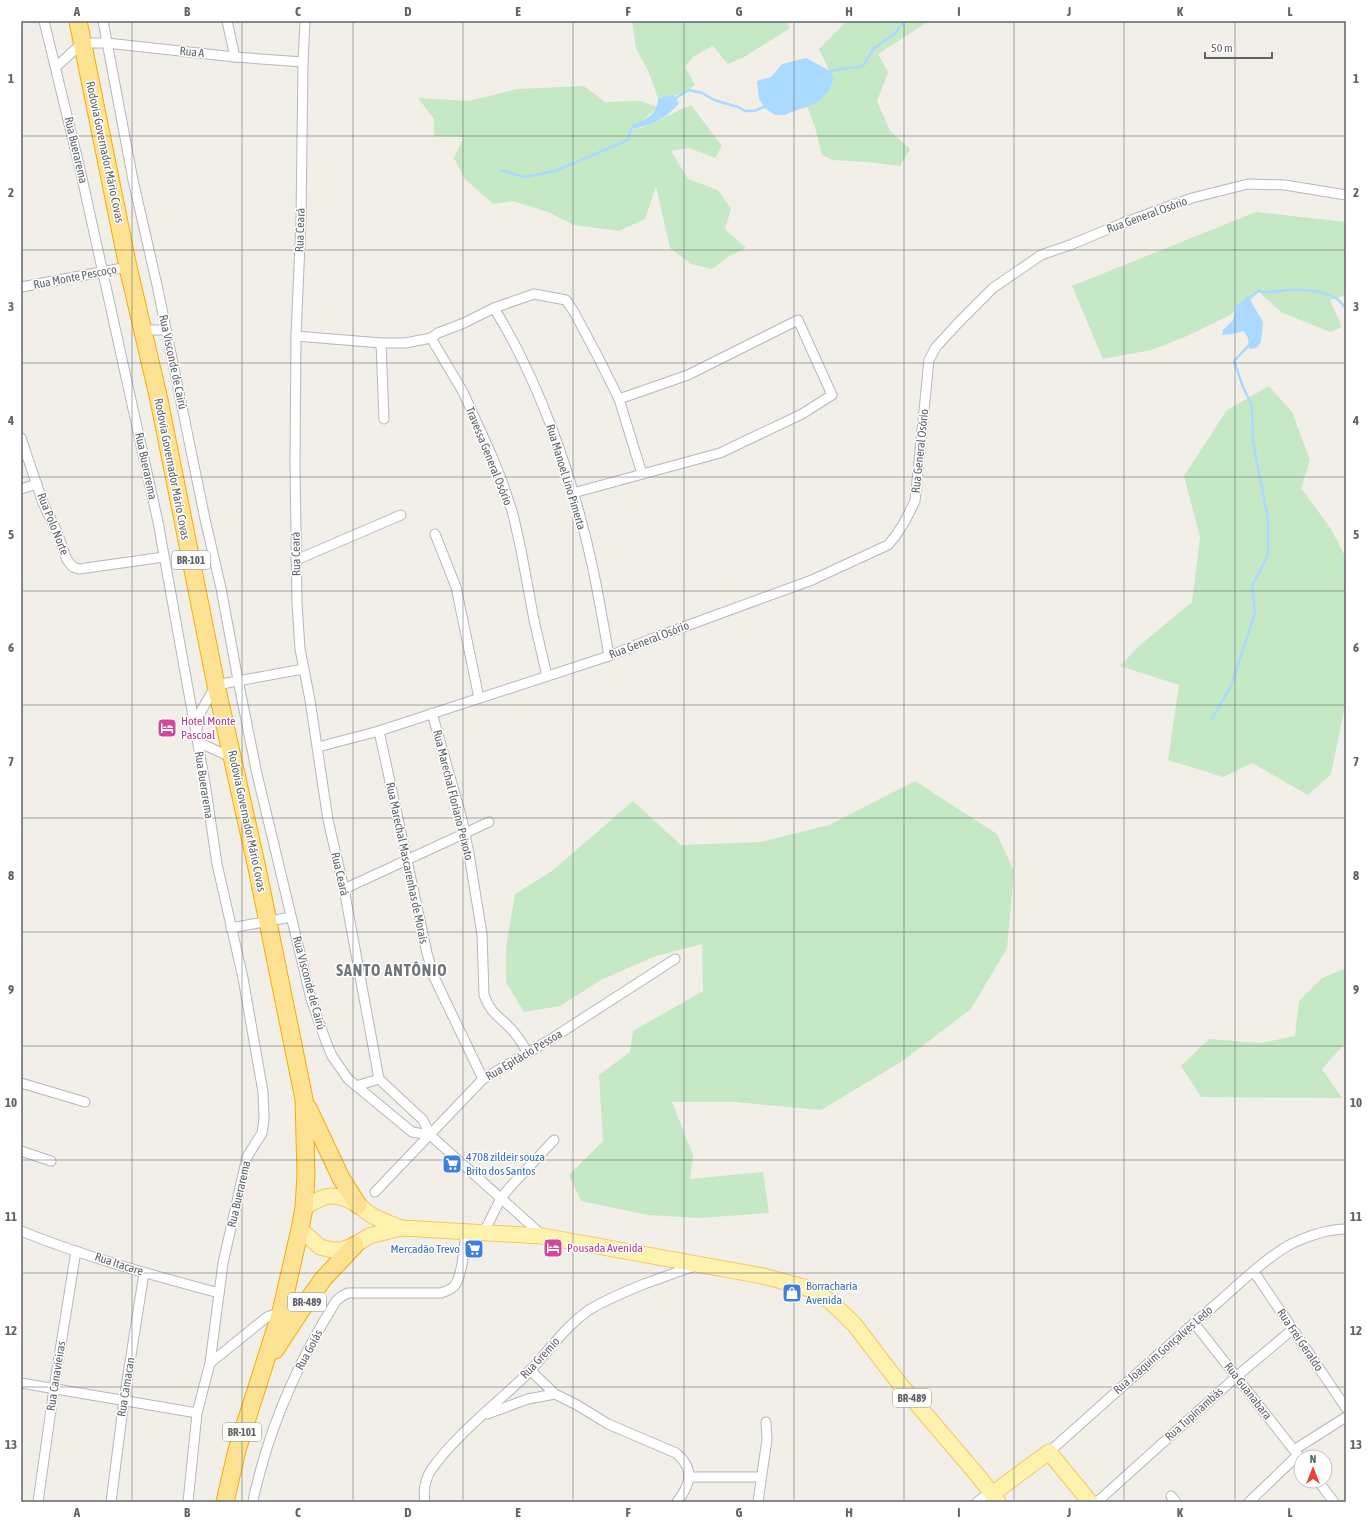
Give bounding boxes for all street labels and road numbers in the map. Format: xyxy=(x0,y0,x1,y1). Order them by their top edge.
street label: Rua A xyxy=(179,44,205,60)
street label: Rodovia Governador Mário Covas xyxy=(83,80,127,224)
street label: Rua Buerarema xyxy=(62,115,90,185)
street label: Rua General Osório xyxy=(1105,194,1189,236)
street label: Rua Ceará xyxy=(292,208,308,252)
street label: Rua Monte Pescoço xyxy=(32,262,118,292)
street label: Rua Visconde de Cairú xyxy=(156,313,190,411)
street label: Rodovia Governador Mário Covas xyxy=(151,397,193,541)
street label: Travessa General Osório xyxy=(463,405,515,508)
street label: Rua General Osório xyxy=(909,408,931,494)
street label: Rua Manoel Lino Pimerta xyxy=(543,422,589,532)
street label: Rua Buerarema xyxy=(132,431,160,501)
street label: Rua Polo Norte xyxy=(34,491,72,557)
street label: Rua Ceará xyxy=(289,532,303,576)
road number: BR-101 xyxy=(172,551,210,569)
street label: Rua General Osório xyxy=(607,618,691,662)
street label: Rua Marechal Floriano Peixoto xyxy=(430,728,476,862)
street label: Rodovia Governador Mário Covas xyxy=(225,749,269,893)
street label: Rua Buerarema xyxy=(192,750,216,820)
street label: Rua Marechal Mascarenhas de Morais xyxy=(383,781,431,945)
street label: Rua Ceará xyxy=(328,851,352,897)
street label: Rua Visconde de Cairú xyxy=(290,935,328,1032)
street label: Rua Epitácio Pessoa xyxy=(483,1027,565,1083)
street label: Rua Buerarema xyxy=(225,1159,253,1229)
street label: Rua Itacare xyxy=(93,1250,145,1278)
road number: BR-489 xyxy=(288,1293,326,1311)
street label: Rua Joaquim Gonçalves Ledo xyxy=(1110,1303,1216,1397)
street label: Rua Frei Geraldo xyxy=(1274,1306,1326,1374)
street label: Rua Goiás xyxy=(293,1327,325,1373)
street label: Rua Gremio xyxy=(517,1334,563,1382)
street label: Rua Canavieiras xyxy=(44,1340,68,1412)
street label: Rua Camacan xyxy=(114,1356,138,1418)
street label: Rua Guanabara xyxy=(1221,1360,1275,1422)
street label: Rua Tupinambás xyxy=(1162,1384,1226,1444)
road number: BR-489 xyxy=(893,1389,931,1407)
road number: BR-101 xyxy=(223,1423,261,1441)

